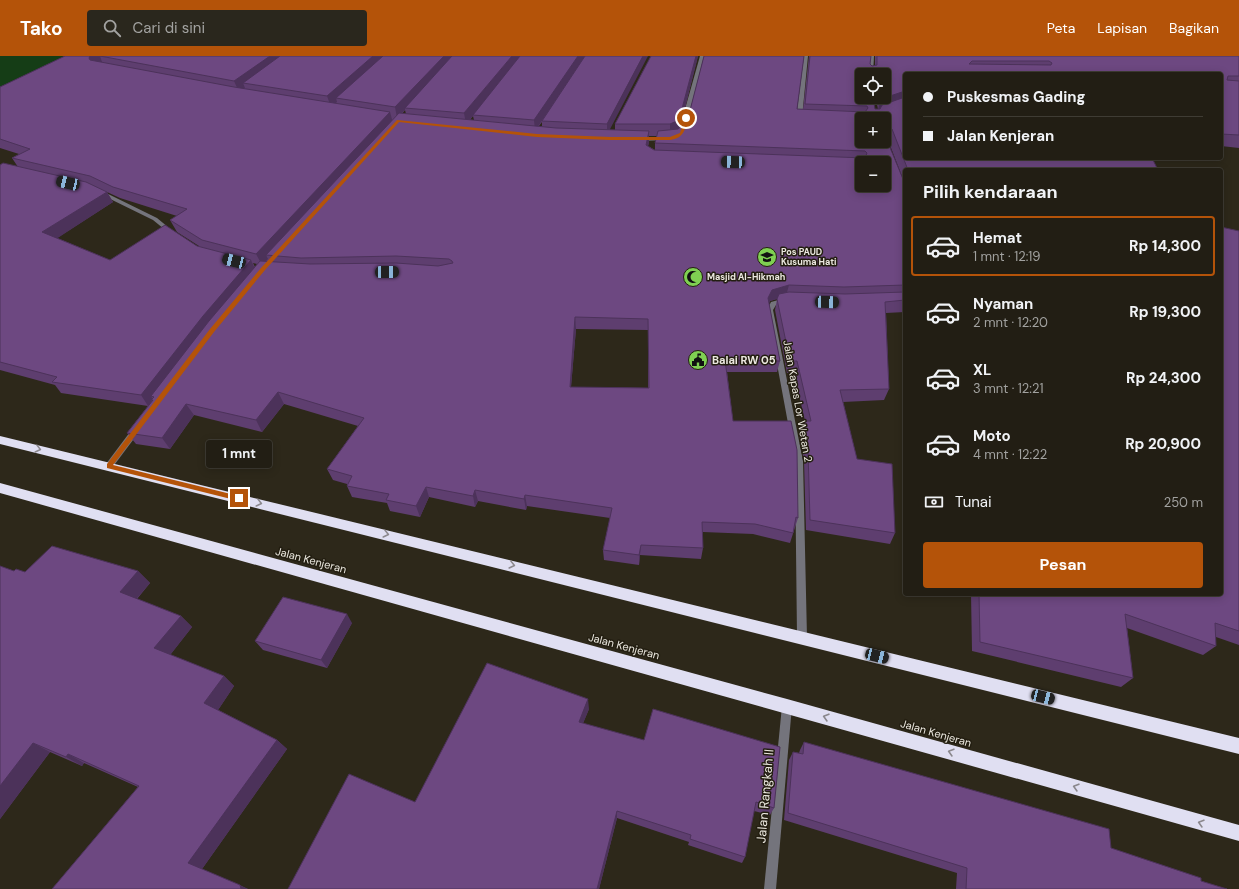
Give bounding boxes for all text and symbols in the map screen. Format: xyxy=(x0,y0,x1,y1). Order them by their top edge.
search box xyxy=(87,10,367,46)
text: Tako xyxy=(20,16,63,41)
icon: search xyxy=(101,17,123,39)
text: Cari di sini xyxy=(133,18,205,38)
text: Peta xyxy=(1047,19,1075,37)
text: Lapisan xyxy=(1097,19,1147,37)
text: Bagikan xyxy=(1169,19,1219,37)
map controls xyxy=(855,68,891,192)
button: locate xyxy=(855,68,891,104)
text: Puskesmas Gading xyxy=(947,87,1085,107)
route start xyxy=(677,109,695,127)
button: + xyxy=(855,112,891,148)
text: Jalan Kenjeran xyxy=(947,126,1054,146)
car xyxy=(721,156,745,168)
button: − xyxy=(855,156,891,192)
car xyxy=(55,174,81,192)
text: Pilih kendaraan xyxy=(923,180,1058,204)
icon: car xyxy=(925,228,961,264)
text: Hemat xyxy=(973,228,1022,248)
text: Rp 14,300 xyxy=(1129,236,1201,256)
school or university icon: Pos PAUD Kusuma Hati xyxy=(756,246,778,268)
place label: Pos PAUD Kusuma Hati xyxy=(781,246,837,268)
text: 1 mnt · 12:19 xyxy=(973,248,1041,265)
car xyxy=(221,252,247,270)
car xyxy=(375,266,399,278)
mosque icon: Masjid Al-Hikmah xyxy=(682,266,704,288)
place label: Masjid Al-Hikmah xyxy=(707,271,786,283)
icon: car xyxy=(925,294,961,330)
text: Nyaman xyxy=(973,294,1033,314)
car xyxy=(815,296,839,308)
text: Rp 19,300 xyxy=(1129,302,1201,322)
text: 2 mnt · 12:20 xyxy=(973,314,1048,331)
street label: Jalan Kapas Lor Wetan 2 xyxy=(780,339,816,463)
public building icon: Balai RW 05 xyxy=(687,349,709,371)
place label: Balai RW 05 xyxy=(712,353,776,367)
icon: car xyxy=(925,360,961,396)
text: XL xyxy=(973,360,991,380)
text: Rp 24,300 xyxy=(1126,368,1201,388)
text: 3 mnt · 12:21 xyxy=(973,380,1044,397)
icon: car xyxy=(925,426,961,462)
text: Moto xyxy=(973,426,1011,446)
text: Rp 20,900 xyxy=(1125,434,1201,454)
callout: 1 mnt xyxy=(206,440,272,468)
one-way arrow xyxy=(35,444,41,452)
text: 1 mnt xyxy=(222,445,256,462)
text: 4 mnt · 12:22 xyxy=(973,446,1047,463)
route end xyxy=(230,489,248,507)
icon: cash xyxy=(923,491,945,513)
text: Tunai xyxy=(955,492,992,512)
text: 250 m xyxy=(1164,494,1203,511)
one-way arrow xyxy=(256,499,263,507)
one-way arrow xyxy=(382,530,389,538)
button: Pesan xyxy=(923,542,1203,588)
street label: Jalan Kenjeran xyxy=(274,544,348,576)
one-way arrow xyxy=(509,561,515,569)
street label: Jalan Kenjeran xyxy=(587,630,661,662)
car xyxy=(864,647,890,665)
car xyxy=(1030,688,1056,706)
one-way arrow xyxy=(823,713,830,722)
street label: Jalan Kenjeran xyxy=(899,716,973,750)
street label: Jalan Rangkah II xyxy=(752,748,778,844)
one-way arrow xyxy=(948,748,955,757)
one-way arrow xyxy=(1073,783,1080,792)
one-way arrow xyxy=(1198,819,1205,828)

